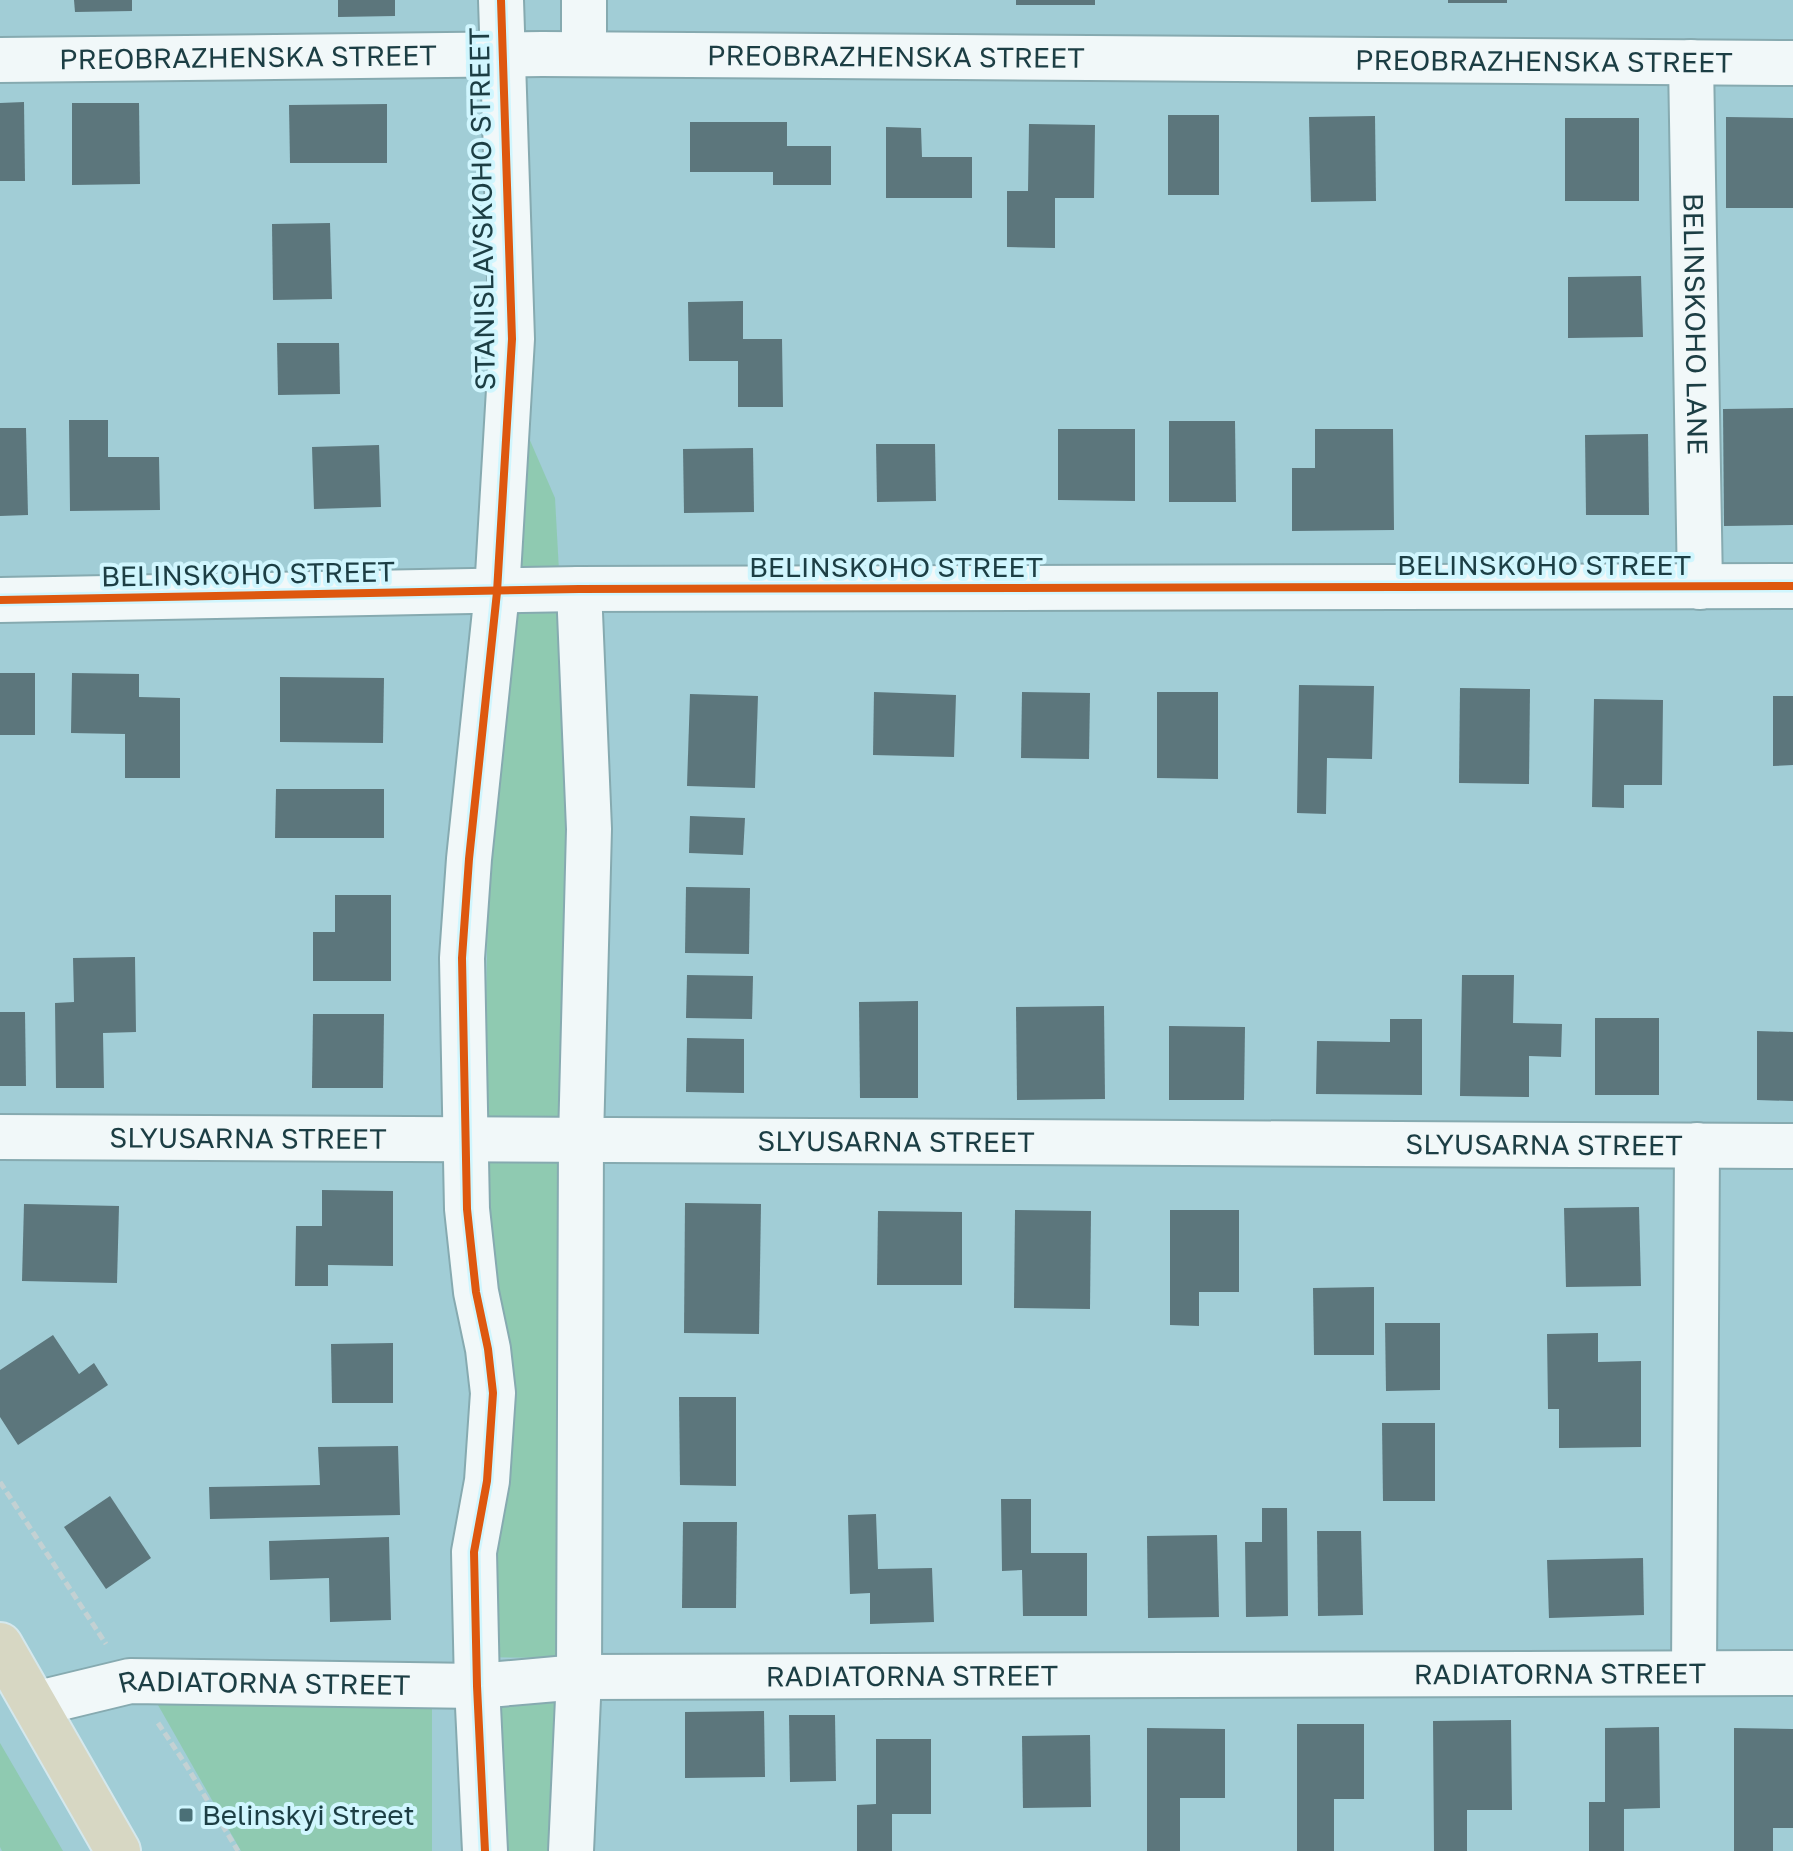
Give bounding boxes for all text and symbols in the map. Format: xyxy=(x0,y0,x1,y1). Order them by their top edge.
street label: STANISLAVSKOHO STREET xyxy=(462,27,501,391)
street label: PREOBRAZHENSKA STREET xyxy=(59,38,437,75)
street label: PREOBRAZHENSKA STREET xyxy=(707,38,1085,74)
street label: PREOBRAZHENSKA STREET xyxy=(1355,43,1733,79)
street label: BELINSKOHO LANE xyxy=(1677,193,1715,455)
street label: BELINSKOHO STREET xyxy=(1397,548,1691,581)
street label: BELINSKOHO STREET xyxy=(749,550,1043,583)
street label: BELINSKOHO STREET xyxy=(101,554,395,593)
street label: SLYUSARNA STREET xyxy=(109,1121,387,1155)
street label: SLYUSARNA STREET xyxy=(757,1124,1035,1158)
street label: SLYUSARNA STREET xyxy=(1405,1127,1683,1161)
street label: RADIATORNA STREET xyxy=(1414,1656,1706,1690)
street label: RADIATORNA STREET xyxy=(766,1658,1058,1692)
street label: RADIATORNA STREET xyxy=(114,1663,411,1701)
place label: Belinskyi Street xyxy=(202,1798,415,1831)
marker: Belinskyi Street xyxy=(177,1806,195,1824)

